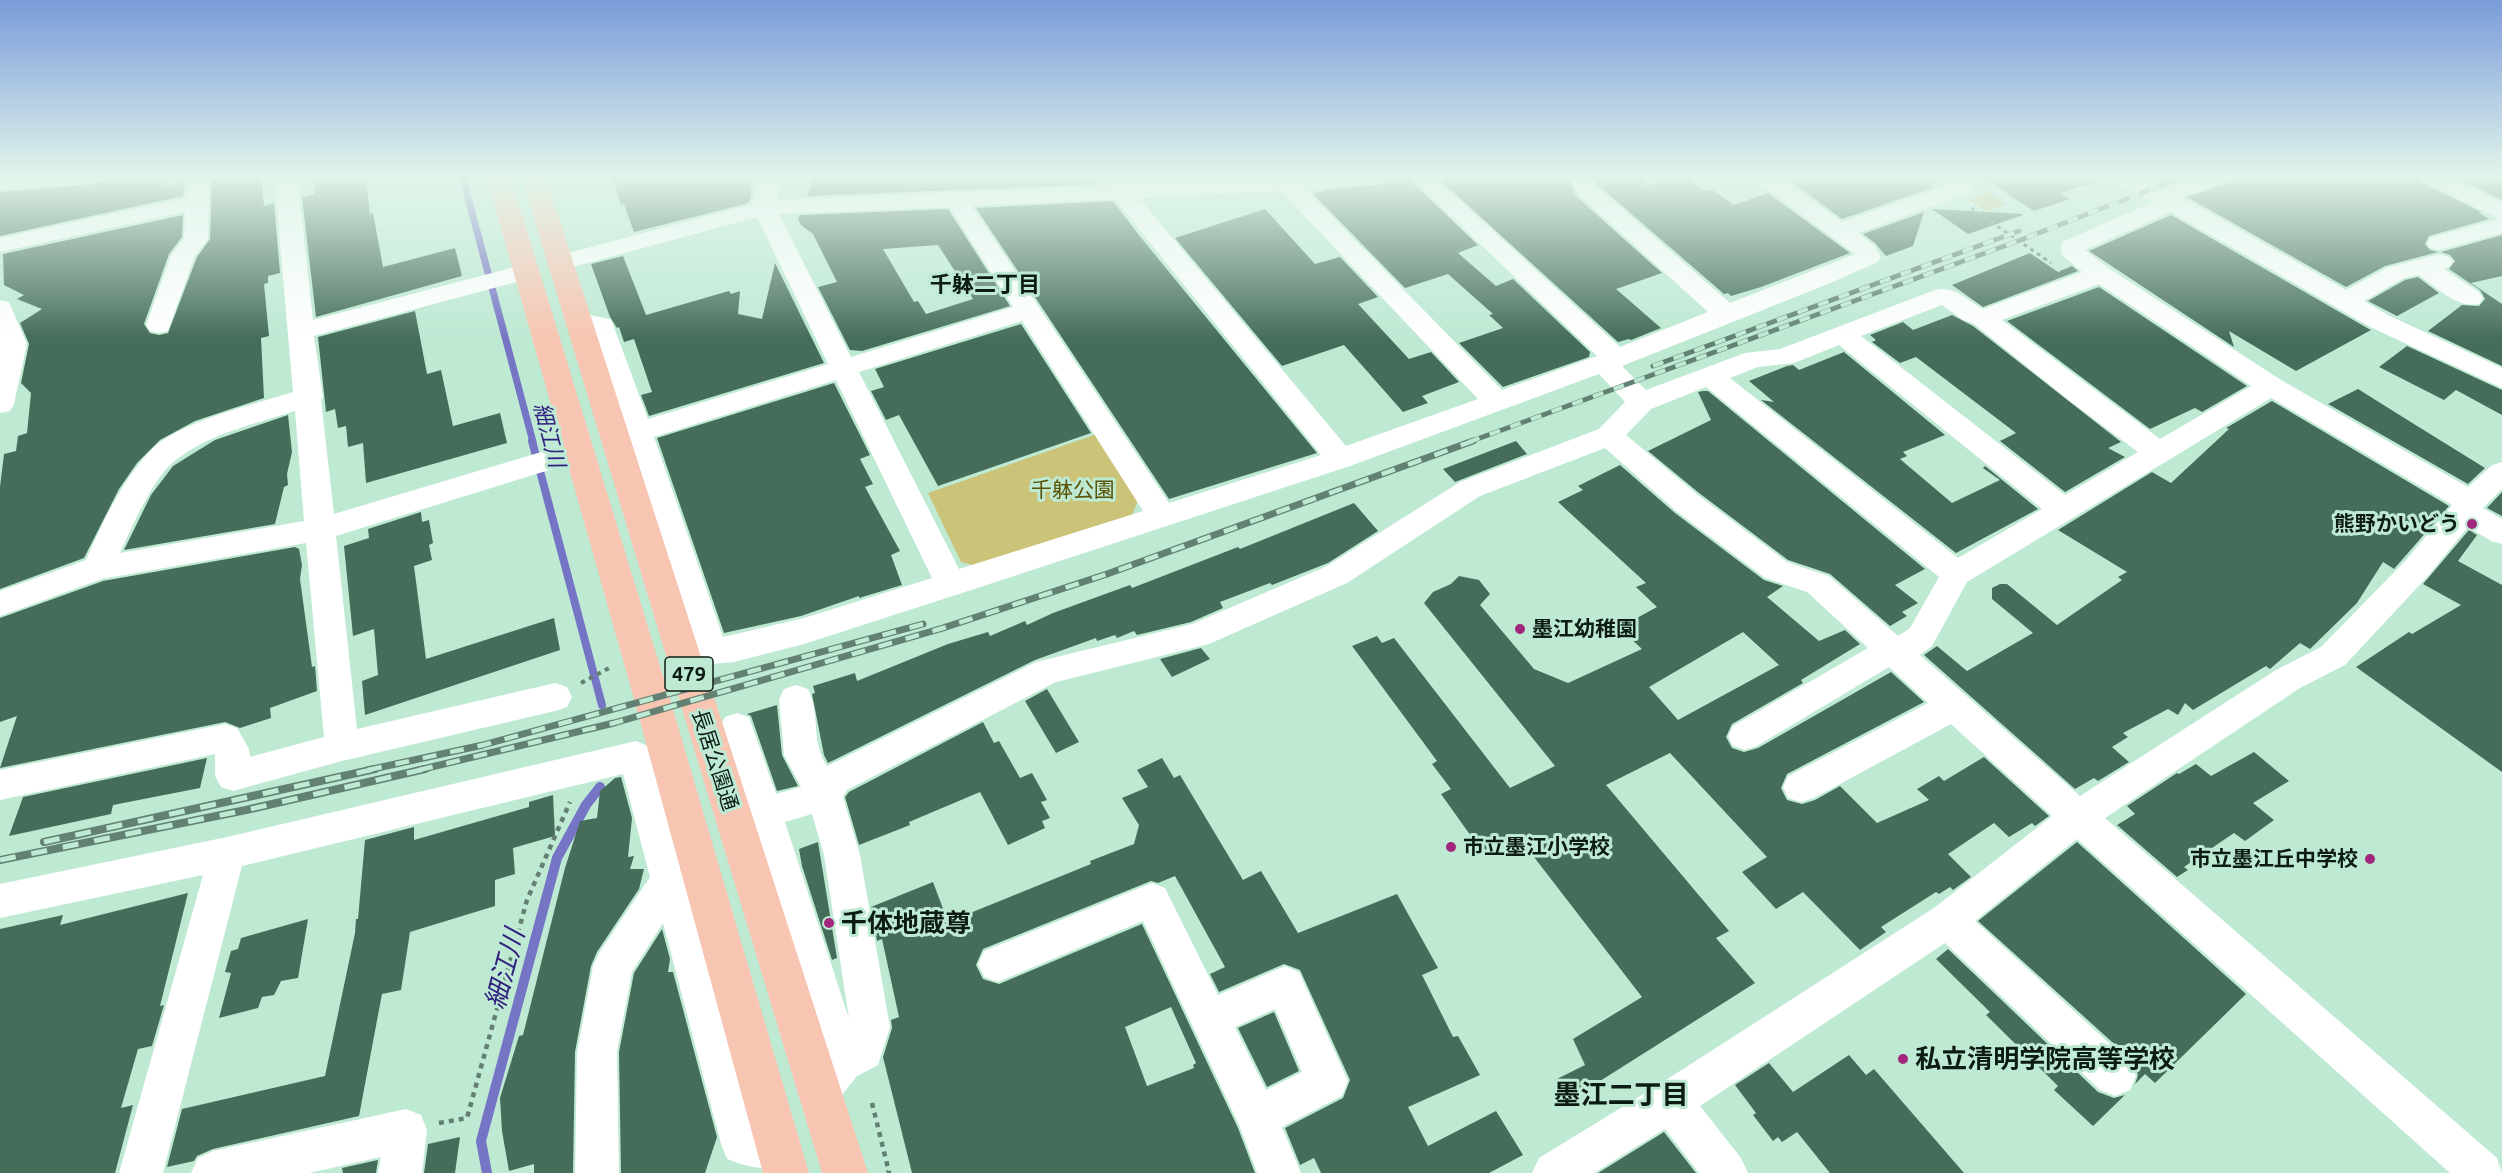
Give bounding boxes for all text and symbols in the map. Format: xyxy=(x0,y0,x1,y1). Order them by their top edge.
district label: 千躰二丁目 xyxy=(930,272,1040,298)
water label: 細江川 xyxy=(528,400,570,470)
park label: 千躰公園 xyxy=(1031,477,1115,503)
place label: 熊野かいどう xyxy=(2334,511,2460,537)
marker: 熊野かいどう xyxy=(2465,517,2479,531)
place label: 墨江幼稚園 xyxy=(1532,616,1637,642)
marker: 墨江幼稚園 xyxy=(1513,622,1527,636)
road number: 479 xyxy=(665,657,713,691)
street label: 長居公園通 xyxy=(687,706,743,814)
place label: 市立墨江小学校 xyxy=(1463,834,1610,860)
marker: 市立墨江小学校 xyxy=(1444,840,1458,854)
place label: 市立墨江丘中学校 xyxy=(2190,846,2358,872)
marker: 市立墨江丘中学校 xyxy=(2363,852,2377,866)
place label: 千体地蔵尊 xyxy=(841,907,971,939)
marker: 千体地蔵尊 xyxy=(822,916,836,930)
water label: 細江川 xyxy=(479,926,531,1012)
place label: 私立清明学院高等学校 xyxy=(1915,1043,2175,1075)
marker: 私立清明学院高等学校 xyxy=(1896,1052,1910,1066)
district label: 墨江二丁目 xyxy=(1554,1079,1688,1111)

